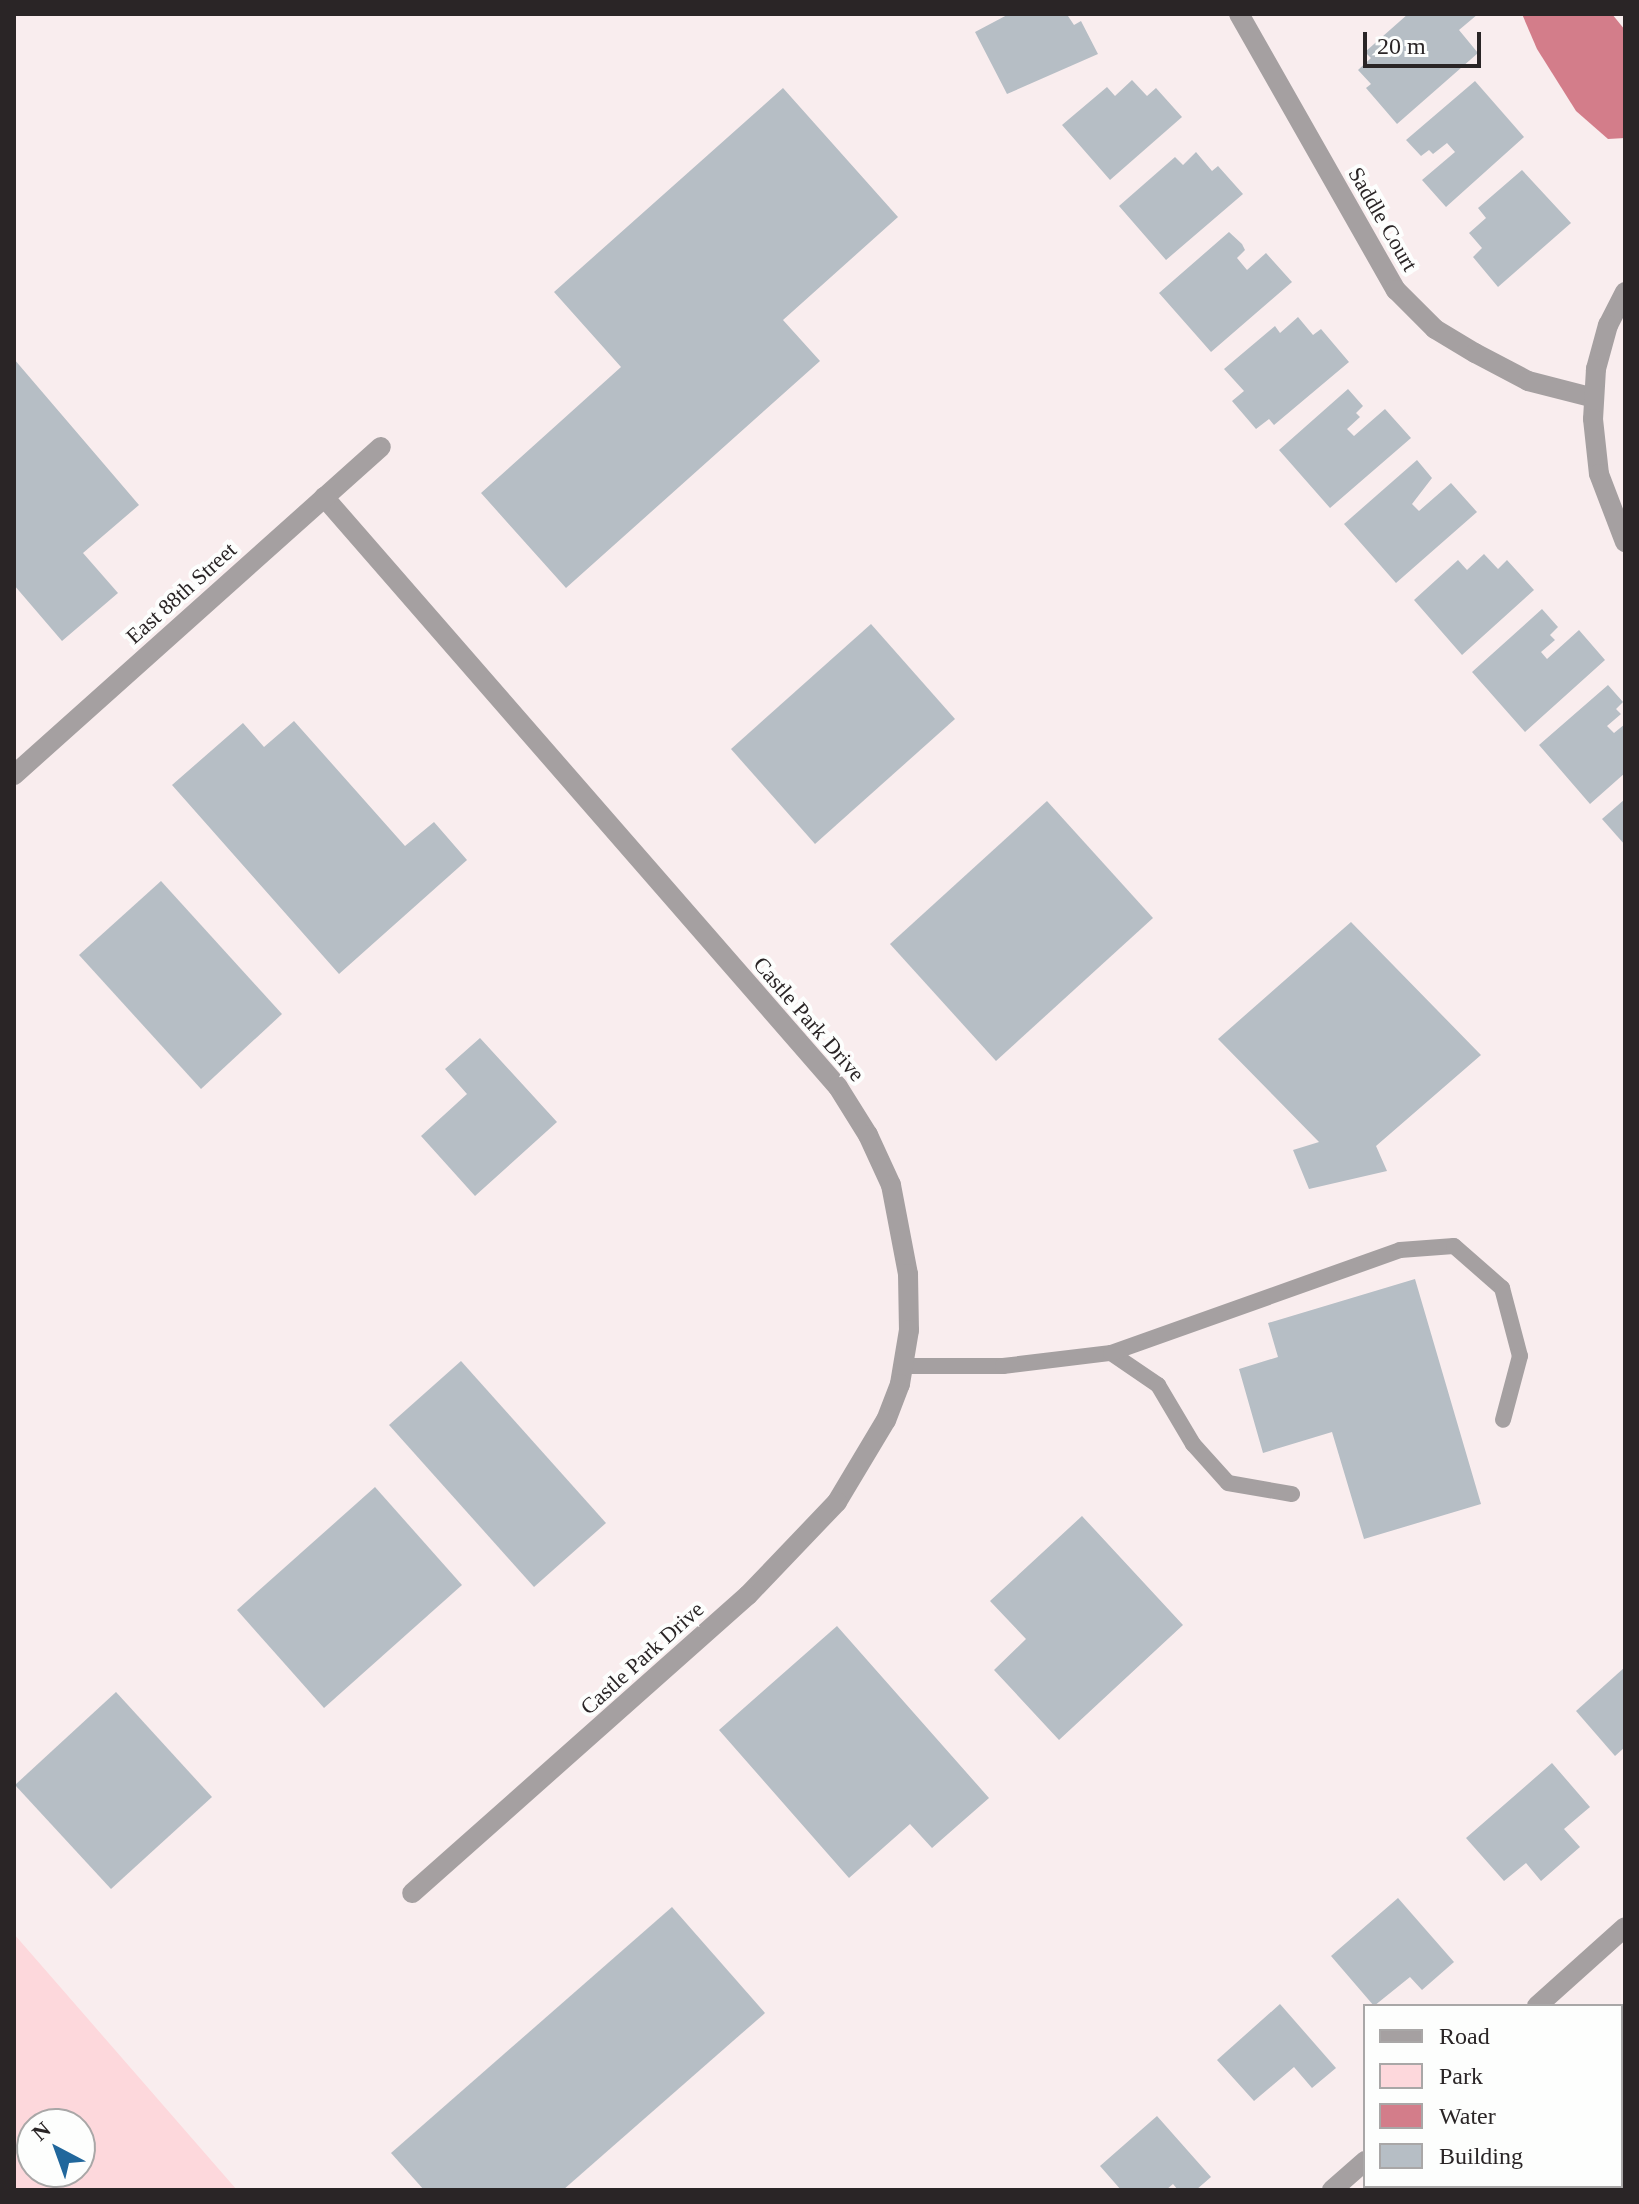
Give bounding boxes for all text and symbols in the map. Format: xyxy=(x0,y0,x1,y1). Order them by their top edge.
scale bar xyxy=(1367,16,1485,66)
text: 20 m xyxy=(1377,33,1426,59)
street label: Saddle Court xyxy=(1343,162,1423,276)
street label: East 88th Street xyxy=(120,537,242,649)
street label: Castle Park Drive xyxy=(748,951,870,1087)
street label: Castle Park Drive xyxy=(575,1596,709,1720)
legend xyxy=(1363,2004,1623,2188)
text: Road xyxy=(1439,2023,1490,2049)
text: Park xyxy=(1439,2063,1483,2089)
text: Water xyxy=(1439,2103,1496,2129)
north arrow xyxy=(16,2108,96,2188)
text: N xyxy=(27,2116,55,2146)
text: Building xyxy=(1439,2143,1523,2169)

